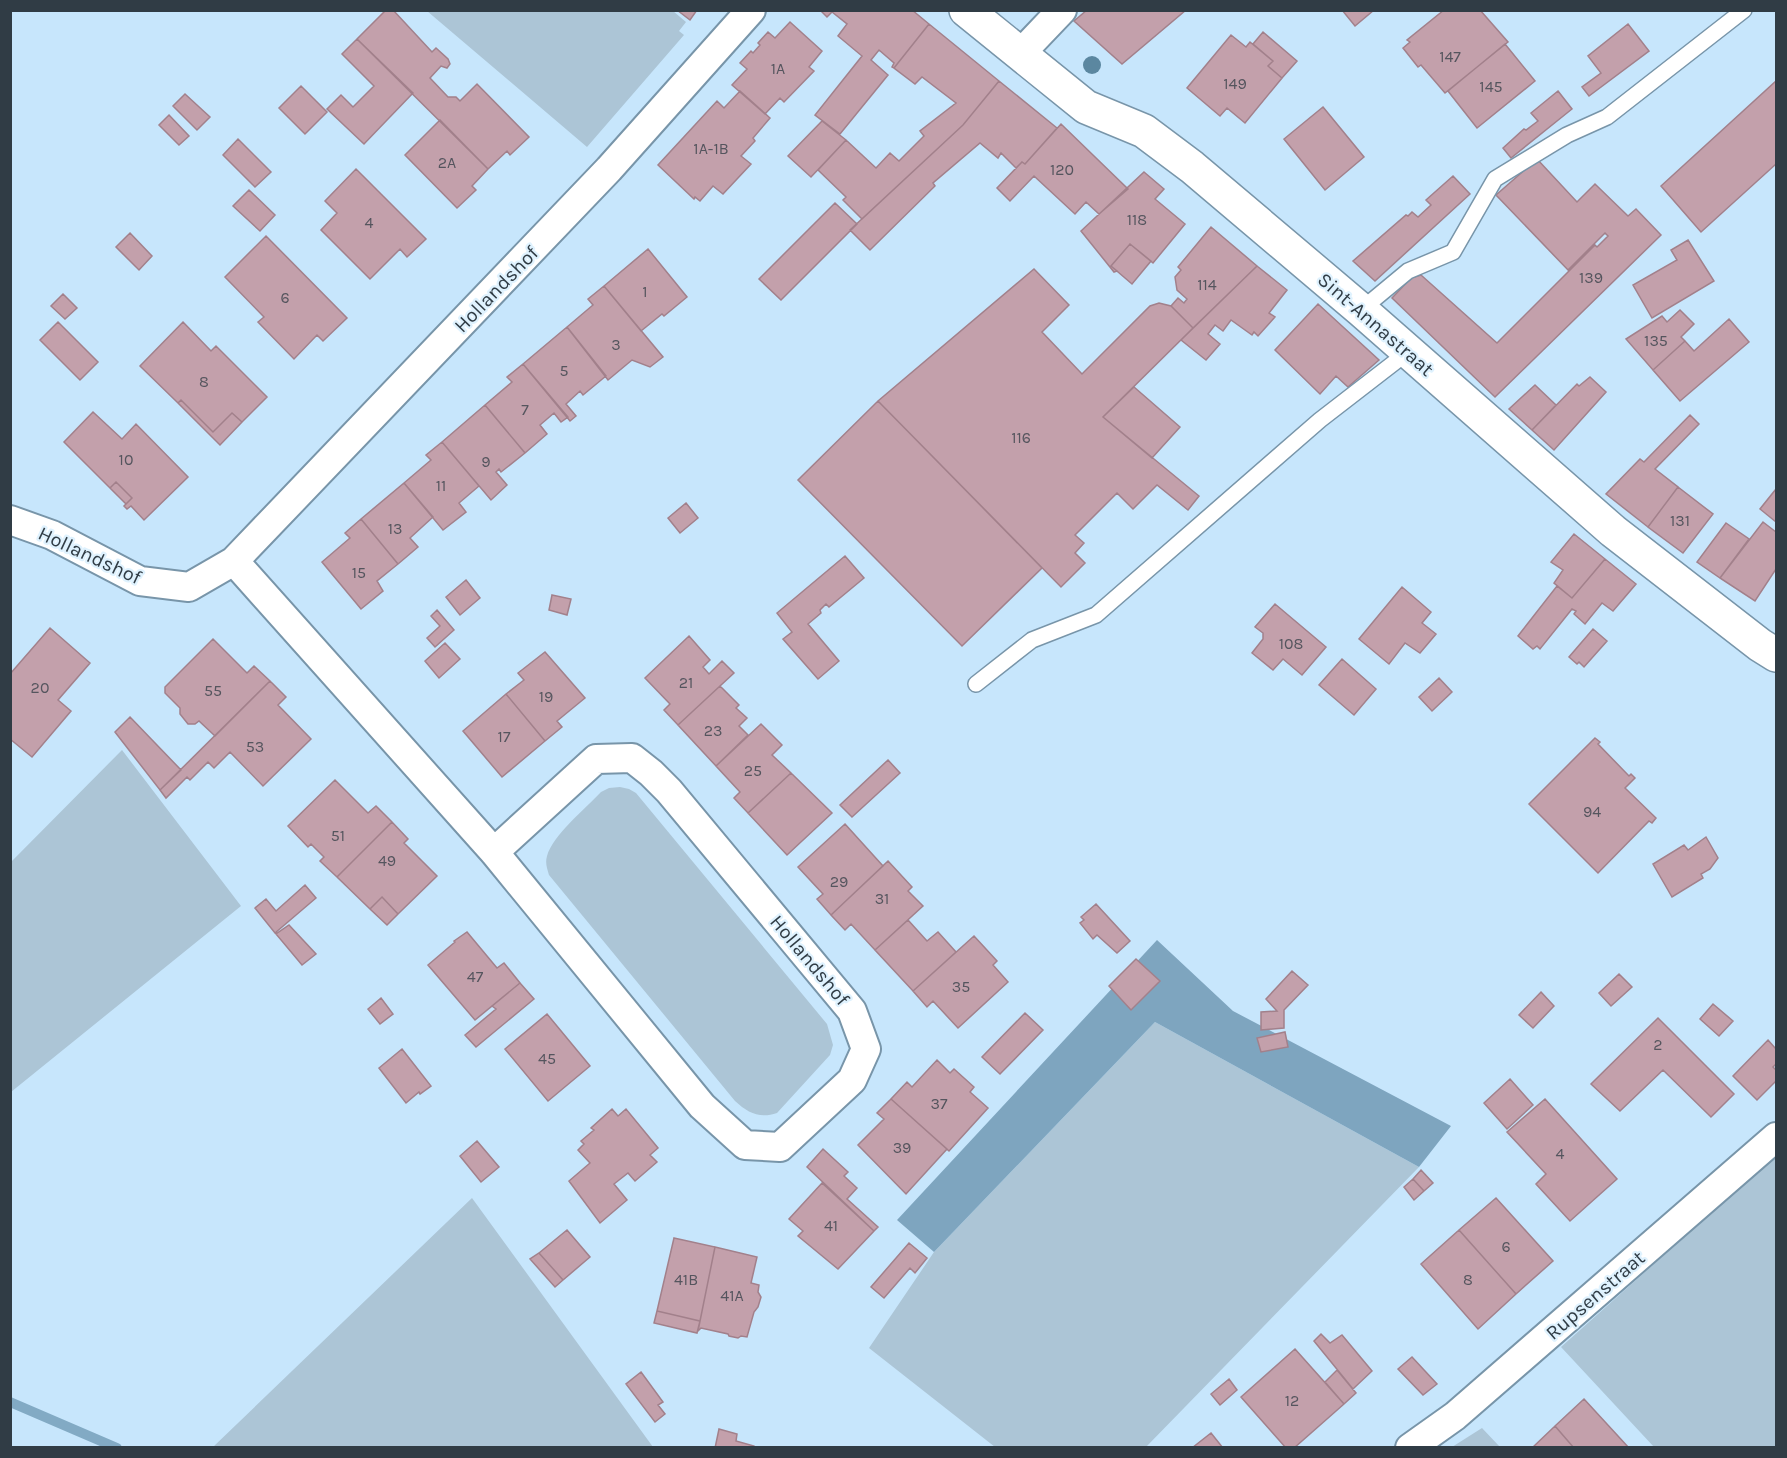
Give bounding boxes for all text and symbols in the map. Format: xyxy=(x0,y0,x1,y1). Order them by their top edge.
house number: 147 xyxy=(1439,47,1461,66)
house number: 1A xyxy=(771,59,785,78)
house number: 149 xyxy=(1223,74,1247,93)
house number: 145 xyxy=(1479,77,1503,96)
house number: 1A-1B xyxy=(693,139,729,158)
house number: 2A xyxy=(438,153,456,172)
house number: 120 xyxy=(1050,160,1074,179)
house number: 118 xyxy=(1127,210,1147,229)
house number: 4 xyxy=(365,213,374,232)
street label: Hollandshof xyxy=(450,241,543,337)
street label: Sint-Annastraat xyxy=(1313,268,1439,381)
house number: 139 xyxy=(1579,268,1603,287)
house number: 114 xyxy=(1197,275,1217,294)
house number: 1 xyxy=(642,282,648,301)
house number: 6 xyxy=(280,288,290,307)
house number: 135 xyxy=(1644,331,1668,350)
house number: 3 xyxy=(611,335,621,354)
house number: 5 xyxy=(559,361,569,380)
house number: 8 xyxy=(199,372,209,391)
house number: 7 xyxy=(521,400,529,419)
house number: 116 xyxy=(1011,428,1031,447)
house number: 10 xyxy=(119,450,133,469)
house number: 9 xyxy=(481,452,491,471)
house number: 11 xyxy=(436,476,446,495)
house number: 131 xyxy=(1670,511,1690,530)
house number: 13 xyxy=(388,519,402,538)
street label: Hollandshof xyxy=(35,522,145,589)
house number: 15 xyxy=(352,563,366,582)
house number: 108 xyxy=(1279,634,1303,653)
house number: 21 xyxy=(679,673,693,692)
house number: 20 xyxy=(31,678,49,697)
house number: 55 xyxy=(204,681,222,700)
house number: 19 xyxy=(539,687,553,706)
house number: 23 xyxy=(704,721,722,740)
house number: 17 xyxy=(498,727,511,746)
house number: 53 xyxy=(246,737,264,756)
house number: 25 xyxy=(744,761,762,780)
house number: 94 xyxy=(1583,802,1601,821)
house number: 51 xyxy=(331,826,345,845)
house number: 49 xyxy=(378,851,396,870)
house number: 29 xyxy=(830,872,848,891)
house number: 31 xyxy=(875,889,889,908)
street label: Hollandshof xyxy=(765,910,854,1010)
house number: 47 xyxy=(467,967,484,986)
house number: 35 xyxy=(952,977,970,996)
house number: 2 xyxy=(1653,1035,1663,1054)
house number: 45 xyxy=(538,1049,556,1068)
house number: 37 xyxy=(931,1094,948,1113)
house number: 39 xyxy=(893,1138,911,1157)
house number: 4 xyxy=(1556,1144,1565,1163)
house number: 41 xyxy=(824,1216,838,1235)
house number: 6 xyxy=(1501,1237,1511,1256)
street label: Rupsenstraat xyxy=(1541,1246,1650,1345)
house number: 41B xyxy=(674,1270,698,1289)
house number: 8 xyxy=(1463,1270,1473,1289)
house number: 41A xyxy=(720,1286,744,1305)
house number: 12 xyxy=(1285,1391,1299,1410)

